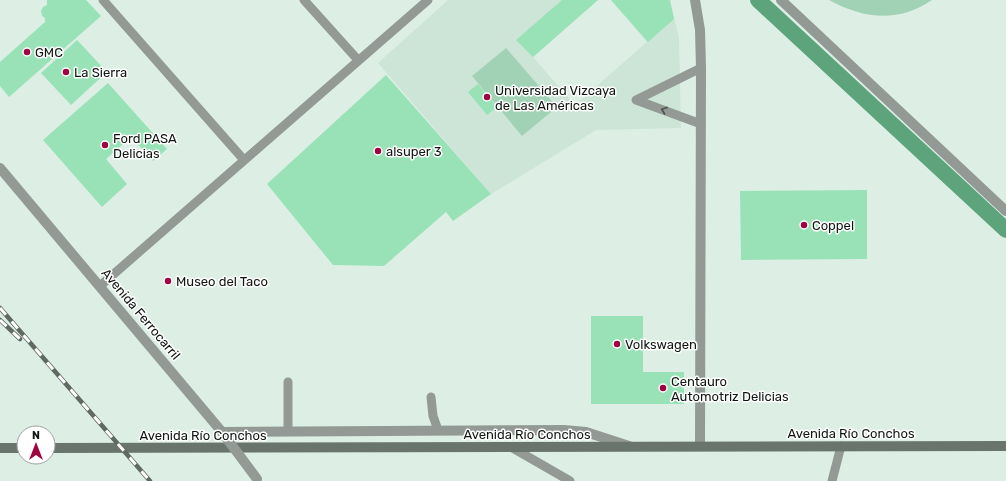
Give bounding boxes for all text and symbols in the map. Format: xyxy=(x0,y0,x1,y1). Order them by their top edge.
place label: GMC xyxy=(35,45,63,60)
marker: GMC xyxy=(22,47,32,57)
place label: La Sierra xyxy=(74,65,127,80)
marker: La Sierra xyxy=(61,67,71,77)
place label: Universidad Vizcaya de Las Américas xyxy=(495,83,616,113)
marker: Universidad Vizcaya de Las Américas xyxy=(482,92,492,102)
one-way arrow xyxy=(661,107,668,115)
place label: Ford PASA Delicias xyxy=(113,131,177,161)
marker: Ford PASA Delicias xyxy=(100,140,110,150)
place label: alsuper 3 xyxy=(386,144,442,159)
marker: alsuper 3 xyxy=(373,146,383,156)
place label: Coppel xyxy=(812,218,854,233)
marker: Coppel xyxy=(799,220,809,230)
street label: Avenida Ferrocarril xyxy=(99,265,183,363)
place label: Museo del Taco xyxy=(176,274,268,289)
marker: Museo del Taco xyxy=(163,276,173,286)
place label: Volkswagen xyxy=(625,337,697,353)
marker: Volkswagen xyxy=(612,339,622,349)
place label: Centauro Automotriz Delicias xyxy=(671,374,789,404)
marker: Centauro Automotriz Delicias xyxy=(658,383,668,393)
north arrow xyxy=(16,425,56,465)
street label: Avenida Río Conchos xyxy=(787,426,915,441)
street label: Avenida Río Conchos xyxy=(463,427,591,442)
street label: Avenida Río Conchos xyxy=(139,428,267,443)
text: N xyxy=(32,429,40,442)

